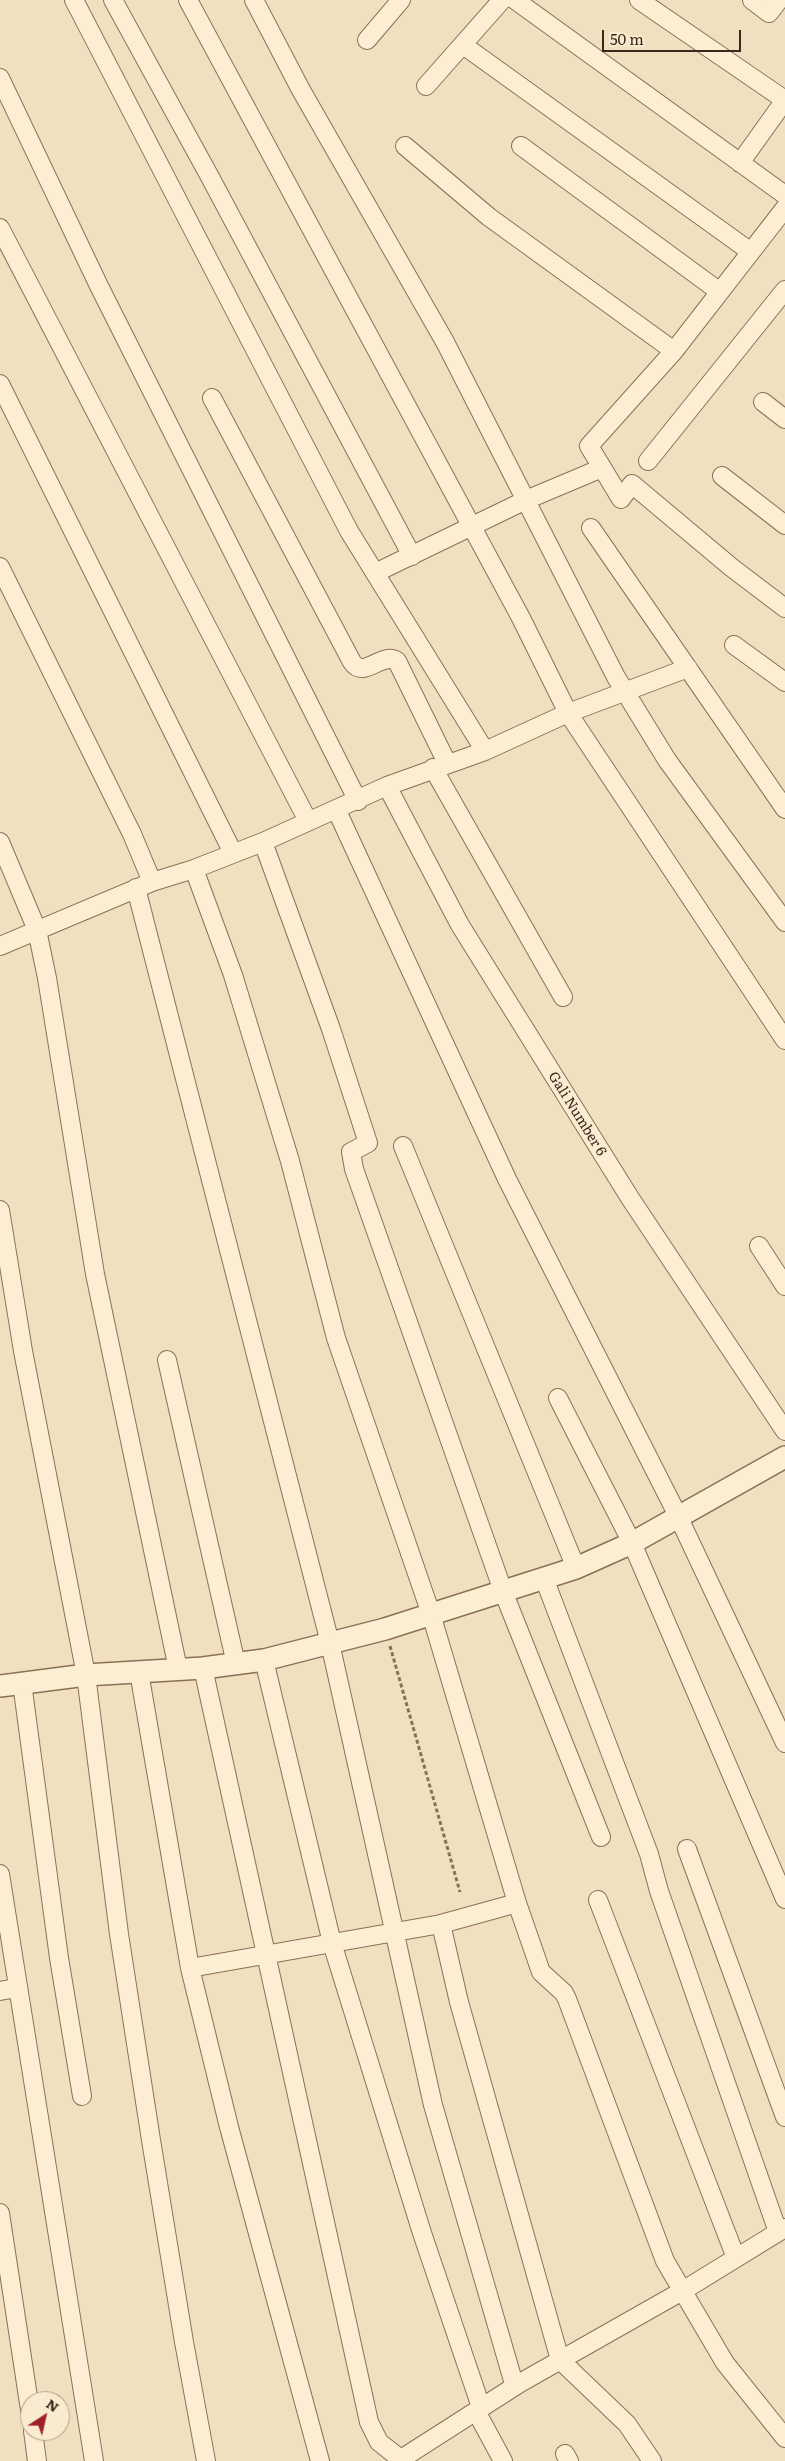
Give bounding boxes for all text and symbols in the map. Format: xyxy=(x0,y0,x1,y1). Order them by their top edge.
scale bar xyxy=(605,20,744,52)
text: 50 m xyxy=(610,27,644,50)
street label: Gali Number 6 xyxy=(544,1069,610,1159)
north arrow xyxy=(20,2391,70,2441)
text: N xyxy=(42,2393,64,2416)

